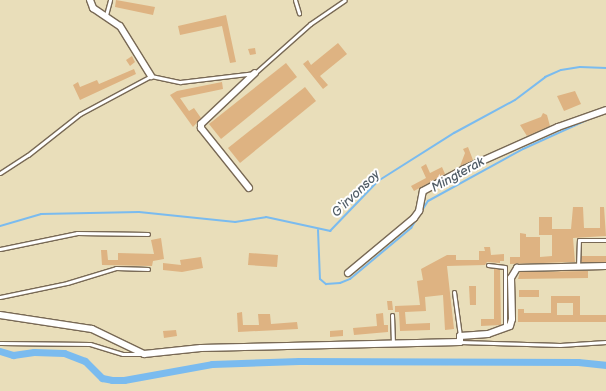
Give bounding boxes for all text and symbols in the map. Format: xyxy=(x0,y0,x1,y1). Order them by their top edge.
water label: Mingterak xyxy=(429,154,487,196)
water label: G‘irvonsoy xyxy=(329,167,383,221)

